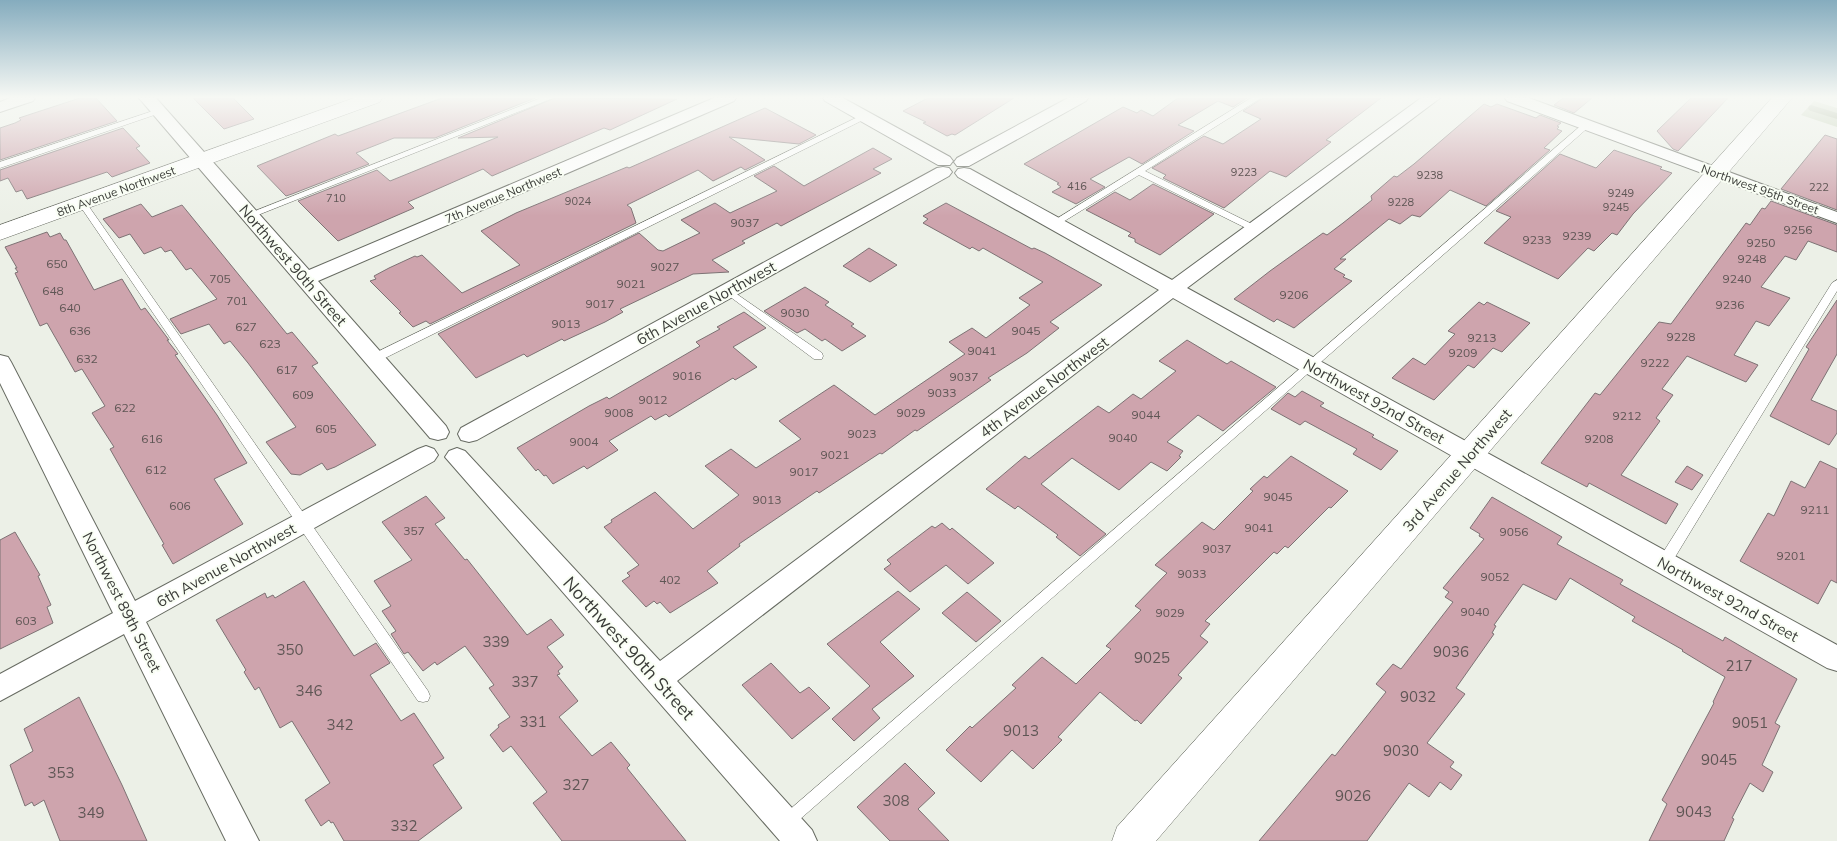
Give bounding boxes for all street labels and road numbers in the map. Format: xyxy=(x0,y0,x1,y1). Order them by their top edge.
street label: Northwest 95th Street xyxy=(1699,161,1821,217)
street label: 8th Avenue Northwest xyxy=(55,163,177,219)
street label: 7th Avenue Northwest xyxy=(442,164,564,226)
street label: Northwest 90th Street xyxy=(235,200,351,330)
street label: 6th Avenue Northwest xyxy=(633,257,779,349)
street label: 4th Avenue Northwest xyxy=(976,332,1112,442)
street label: Northwest 92nd Street xyxy=(1300,354,1448,448)
street label: 3rd Avenue Northwest xyxy=(1398,405,1516,535)
street label: 6th Avenue Northwest xyxy=(153,519,299,611)
street label: Northwest 89th Street xyxy=(78,529,166,675)
street label: Northwest 92nd Street xyxy=(1654,552,1802,646)
street label: Northwest 90th Street xyxy=(558,571,700,725)

